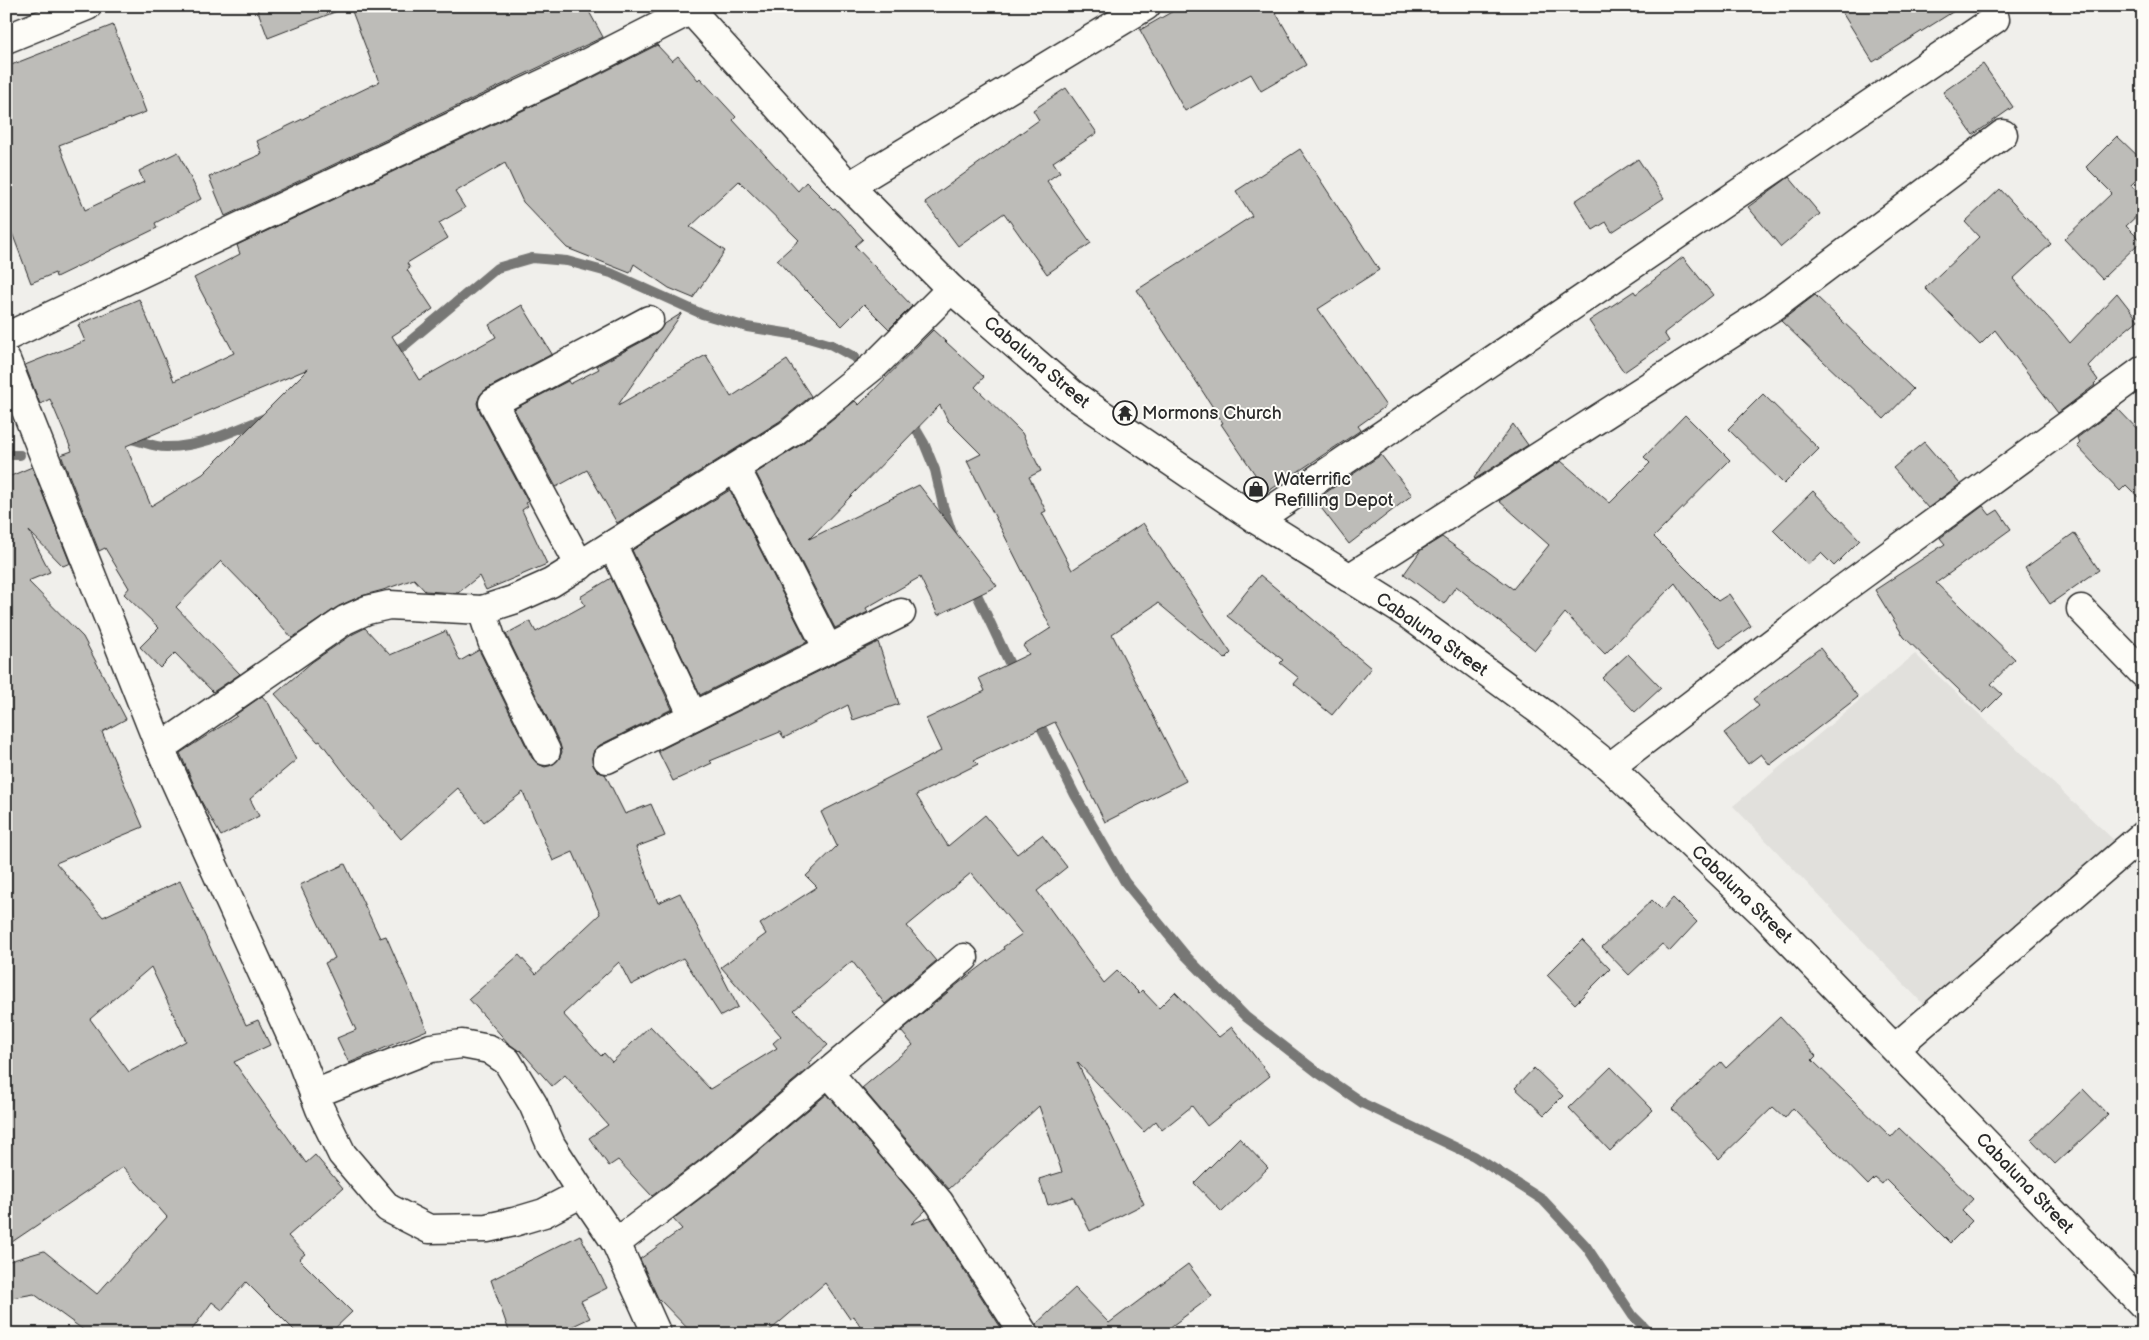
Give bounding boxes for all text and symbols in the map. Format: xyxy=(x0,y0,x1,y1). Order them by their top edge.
street label: Cabaluna Street xyxy=(980,312,1094,413)
temple icon: Mormons Church xyxy=(1112,400,1138,426)
place label: Mormons Church xyxy=(1142,403,1282,424)
place label: Waterrific Refilling Depot xyxy=(1274,469,1394,511)
shop icon: Waterrific Refilling Depot xyxy=(1243,476,1269,502)
street label: Cabaluna Street xyxy=(1372,588,1492,681)
street label: Cabaluna Street xyxy=(1687,841,1797,948)
street label: Cabaluna Street xyxy=(1971,1129,2078,1238)

